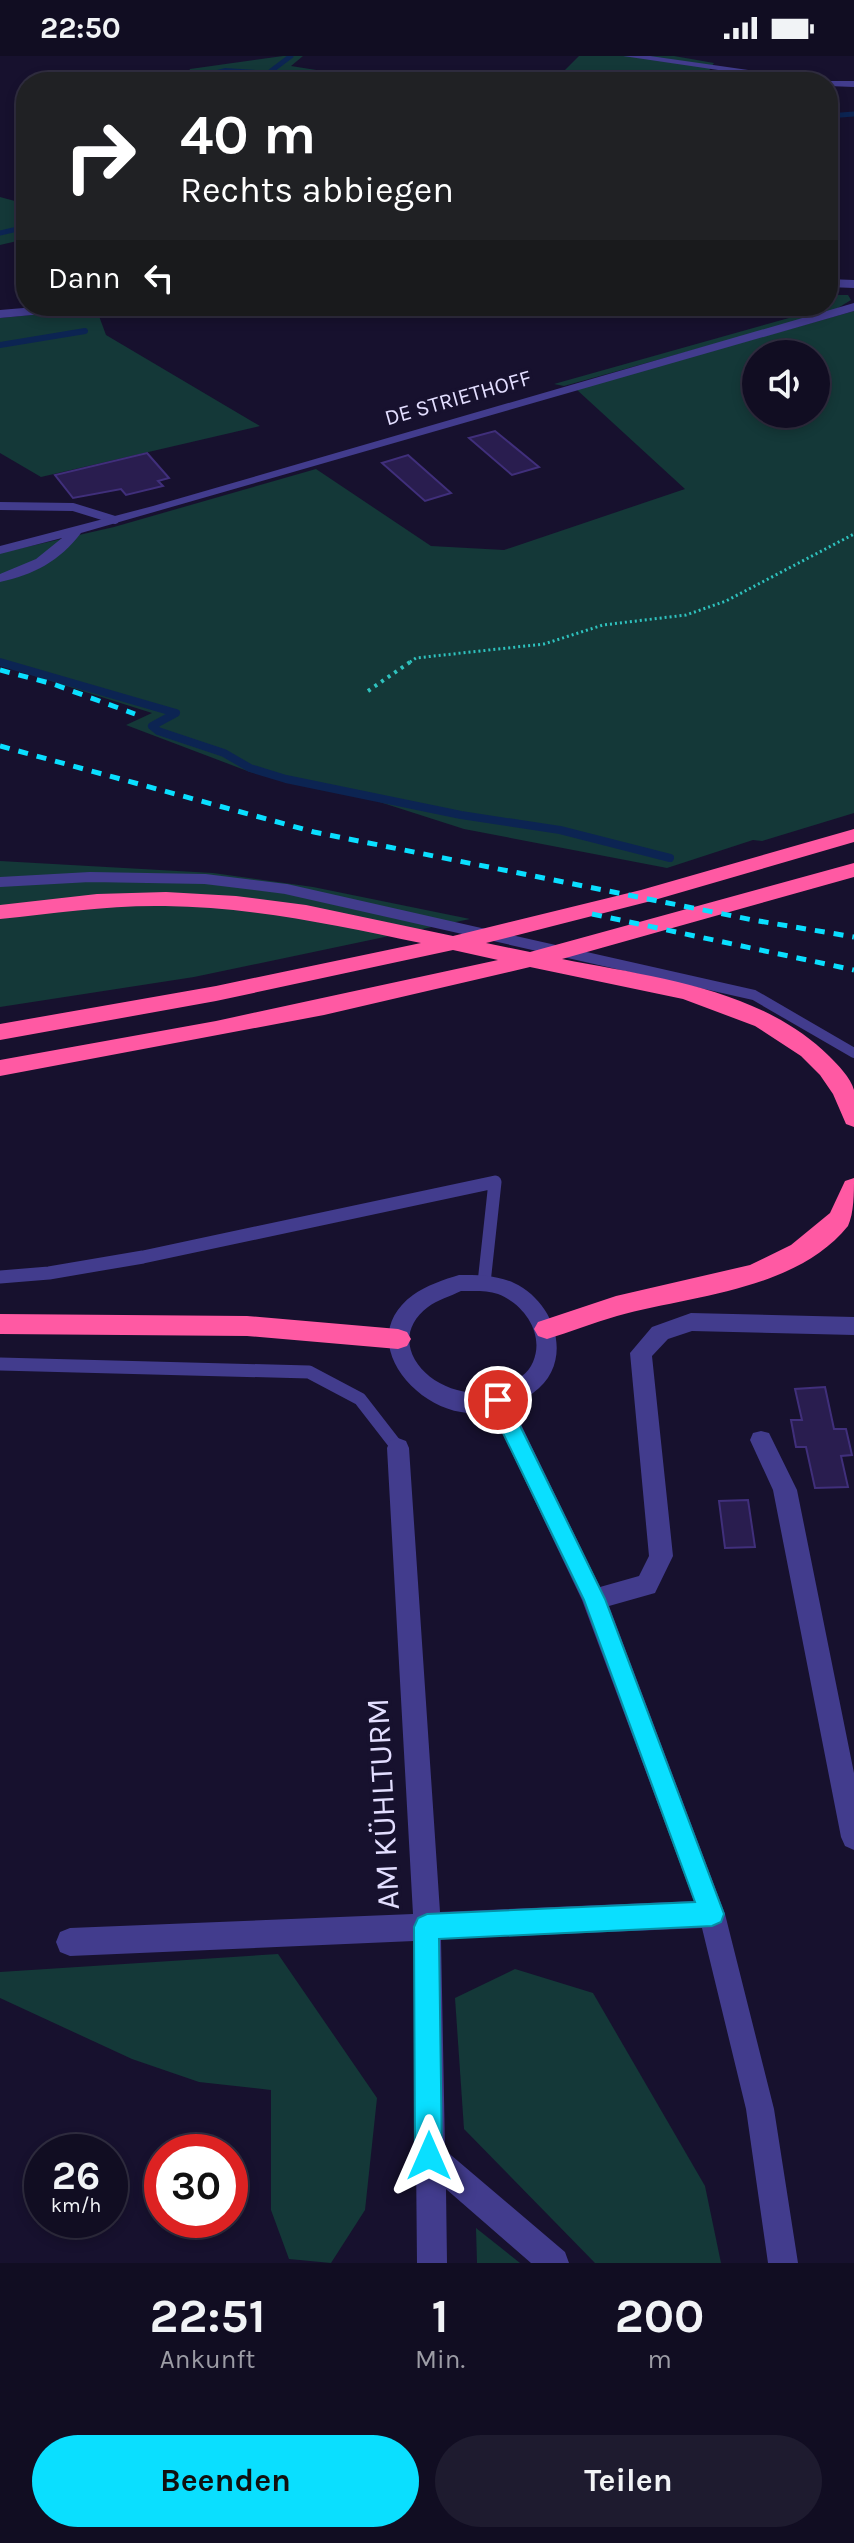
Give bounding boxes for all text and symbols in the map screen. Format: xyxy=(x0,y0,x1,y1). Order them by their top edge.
text: 22:50 xyxy=(40,10,121,46)
text: 40 m xyxy=(180,102,316,167)
icon: right xyxy=(48,104,152,208)
text: Rechts abbiegen xyxy=(180,169,454,211)
icon: left xyxy=(137,256,181,300)
text: Dann xyxy=(48,260,121,296)
map controls xyxy=(742,340,830,428)
button: sound xyxy=(742,340,830,428)
street label: DE STRIETHOFF xyxy=(382,365,534,431)
pin xyxy=(464,1366,532,1434)
icon: arrive xyxy=(476,1378,520,1422)
street label: AM KÜHLTURM xyxy=(359,1697,407,1911)
position arrow xyxy=(387,2114,471,2198)
speed limit sign: 30 xyxy=(144,2134,248,2238)
text: 26 xyxy=(52,2152,100,2199)
text: km/h xyxy=(51,2194,101,2217)
text: 22:51 xyxy=(150,2288,266,2344)
text: 1 xyxy=(432,2288,449,2344)
text: 200 xyxy=(615,2288,704,2344)
text: Ankunft xyxy=(160,2344,255,2375)
text: Min. xyxy=(415,2344,465,2375)
text: m xyxy=(647,2344,672,2375)
button: Beenden xyxy=(32,2435,419,2527)
button: Teilen xyxy=(435,2435,822,2527)

